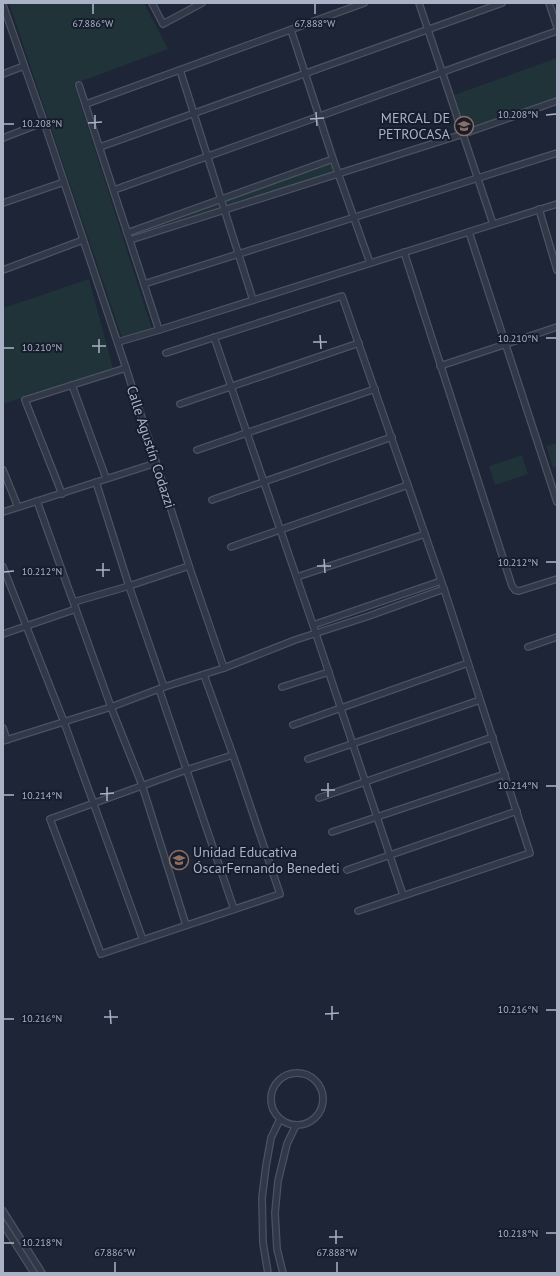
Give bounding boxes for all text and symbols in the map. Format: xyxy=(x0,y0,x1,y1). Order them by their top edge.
text: 67.886°W xyxy=(73,17,114,30)
text: 67.888°W xyxy=(295,17,336,30)
text: 10.208°N xyxy=(498,108,538,121)
place label: MERCAL DE PETROCASA xyxy=(378,109,451,143)
school or university icon: MERCAL DE PETROCASA xyxy=(453,115,475,137)
text: 10.208°N xyxy=(22,117,62,130)
text: 10.210°N xyxy=(498,332,538,345)
text: 10.210°N xyxy=(22,341,62,354)
street label: Calle Agustín Codazzi xyxy=(123,383,179,511)
text: 10.212°N xyxy=(498,556,538,569)
text: 10.212°N xyxy=(22,565,62,578)
text: 10.214°N xyxy=(498,779,538,792)
text: 10.214°N xyxy=(22,789,62,802)
place label: Unidad Educativa ÓscarFernando Benedeti xyxy=(193,843,340,877)
school or university icon: Unidad Educativa ÓscarFernando Benedeti xyxy=(168,849,190,871)
text: 10.216°N xyxy=(498,1003,538,1016)
text: 10.216°N xyxy=(22,1012,62,1025)
text: 10.218°N xyxy=(498,1227,538,1240)
text: 10.218°N xyxy=(22,1236,62,1249)
text: 67.886°W xyxy=(95,1246,136,1259)
text: 67.888°W xyxy=(317,1246,358,1259)

